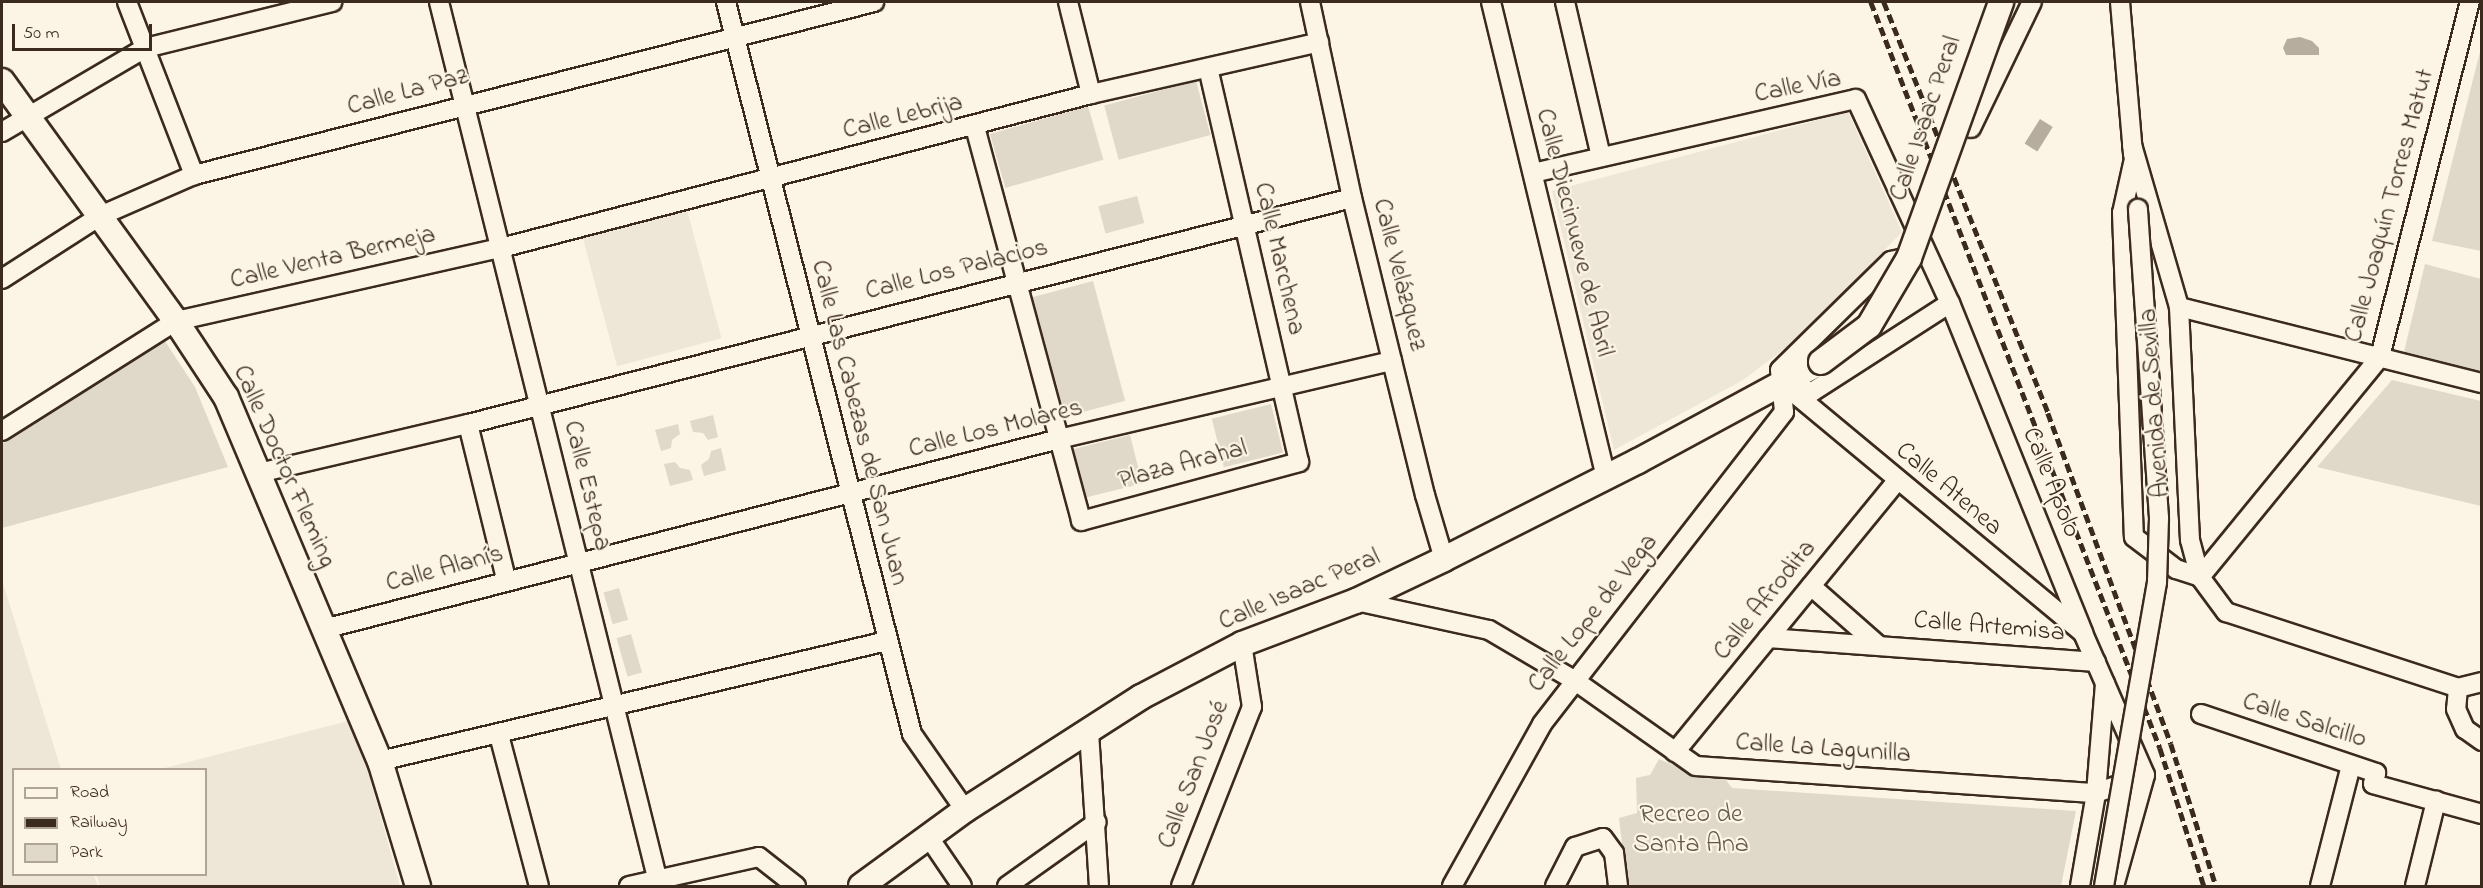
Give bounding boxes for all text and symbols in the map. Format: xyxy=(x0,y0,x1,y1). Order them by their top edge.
scale bar xyxy=(15,12,154,50)
text: 50 m xyxy=(23,21,60,47)
street label: Calle Isaac Peral xyxy=(1884,32,1970,206)
street label: Calle La Paz xyxy=(344,62,472,124)
street label: Calle Vía xyxy=(1752,64,1844,112)
street label: Calle Joaquín Torres Matut xyxy=(2339,66,2443,346)
street label: Calle Lebrija xyxy=(840,88,966,148)
street label: Calle Diecinueve de Abril xyxy=(1527,106,1619,360)
street label: Calle Marchena xyxy=(1245,180,1311,338)
street label: Calle Velázquez xyxy=(1364,196,1432,354)
street label: Calle Venta Bermeja xyxy=(227,220,439,298)
street label: Calle Los Palacios xyxy=(863,233,1051,309)
street label: Calle Las Cabezas de San Juan xyxy=(802,257,914,589)
street label: Avenida de Sevilla xyxy=(2134,307,2178,499)
street label: Calle Doctor Fleming xyxy=(224,361,342,573)
street label: Calle Los Molares xyxy=(906,393,1086,467)
street label: Calle Estepa xyxy=(555,418,617,554)
street label: Calle Apolo xyxy=(2014,423,2086,543)
street label: Plaza Arahal xyxy=(1115,434,1251,498)
street label: Calle Atenea xyxy=(1888,436,2008,544)
street label: Calle Lope de Vega xyxy=(1522,528,1666,700)
street label: Calle Afrodita xyxy=(1708,534,1824,668)
street label: Calle Alanís xyxy=(383,539,507,601)
street label: Calle Isaac Peral xyxy=(1215,543,1385,639)
street label: Calle Artemisa xyxy=(1912,606,2066,650)
street label: Calle Salcillo xyxy=(2238,687,2370,757)
street label: Calle San José xyxy=(1152,696,1238,854)
street label: Calle La Lagunilla xyxy=(1734,728,1912,772)
legend xyxy=(12,768,207,876)
text: Road xyxy=(70,780,109,806)
park label: Recreo de Santa Ana xyxy=(1633,800,1749,862)
text: Railway xyxy=(70,810,127,836)
text: Park xyxy=(70,840,103,866)

